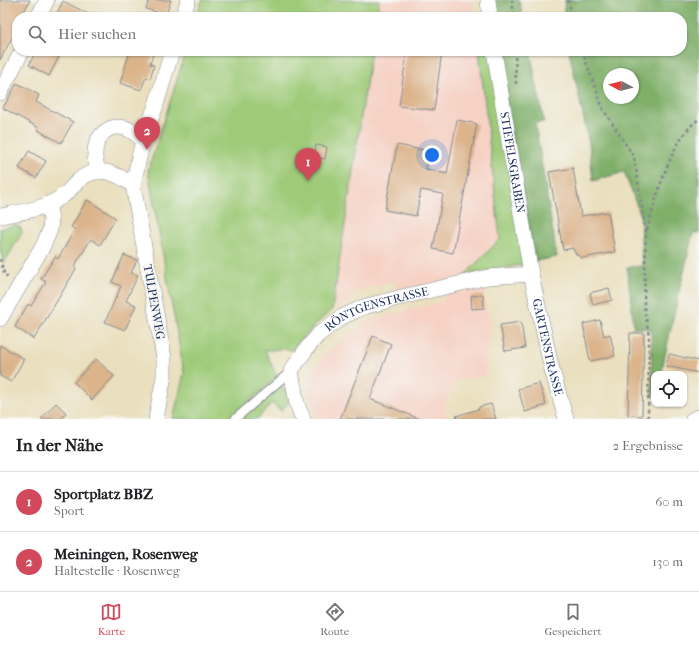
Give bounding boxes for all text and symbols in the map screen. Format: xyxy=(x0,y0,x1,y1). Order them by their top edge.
search box xyxy=(12,12,687,56)
icon: search xyxy=(26,23,48,45)
text: Hier suchen xyxy=(58,25,136,43)
north arrow xyxy=(603,68,639,104)
street label: STIEFELSGRABEN xyxy=(497,111,528,214)
pin: 2 xyxy=(134,117,160,150)
your location xyxy=(422,145,442,165)
pin: 1 xyxy=(295,148,321,181)
street label: TULPENWEG xyxy=(141,263,168,341)
street label: RÖNTGENSTRASSE xyxy=(322,284,430,334)
street label: GARTENSTRASSE xyxy=(530,297,566,397)
map controls xyxy=(651,371,687,407)
button: locate xyxy=(651,371,687,407)
text: In der Nähe xyxy=(16,435,103,455)
text: 2 Ergebnisse xyxy=(613,438,683,453)
text: Sportplatz BBZ xyxy=(54,485,153,503)
text: 1 xyxy=(27,494,31,509)
text: 60 m xyxy=(655,494,683,509)
text: Sport xyxy=(54,503,85,518)
text: Meiningen, Rosenweg xyxy=(54,545,198,563)
text: 2 xyxy=(26,554,32,569)
text: 130 m xyxy=(652,554,683,569)
text: Haltestelle · Rosenweg xyxy=(54,563,180,578)
tab: Karte xyxy=(98,601,125,638)
tab: Route xyxy=(320,601,349,638)
tab: Gespeichert xyxy=(544,601,601,638)

